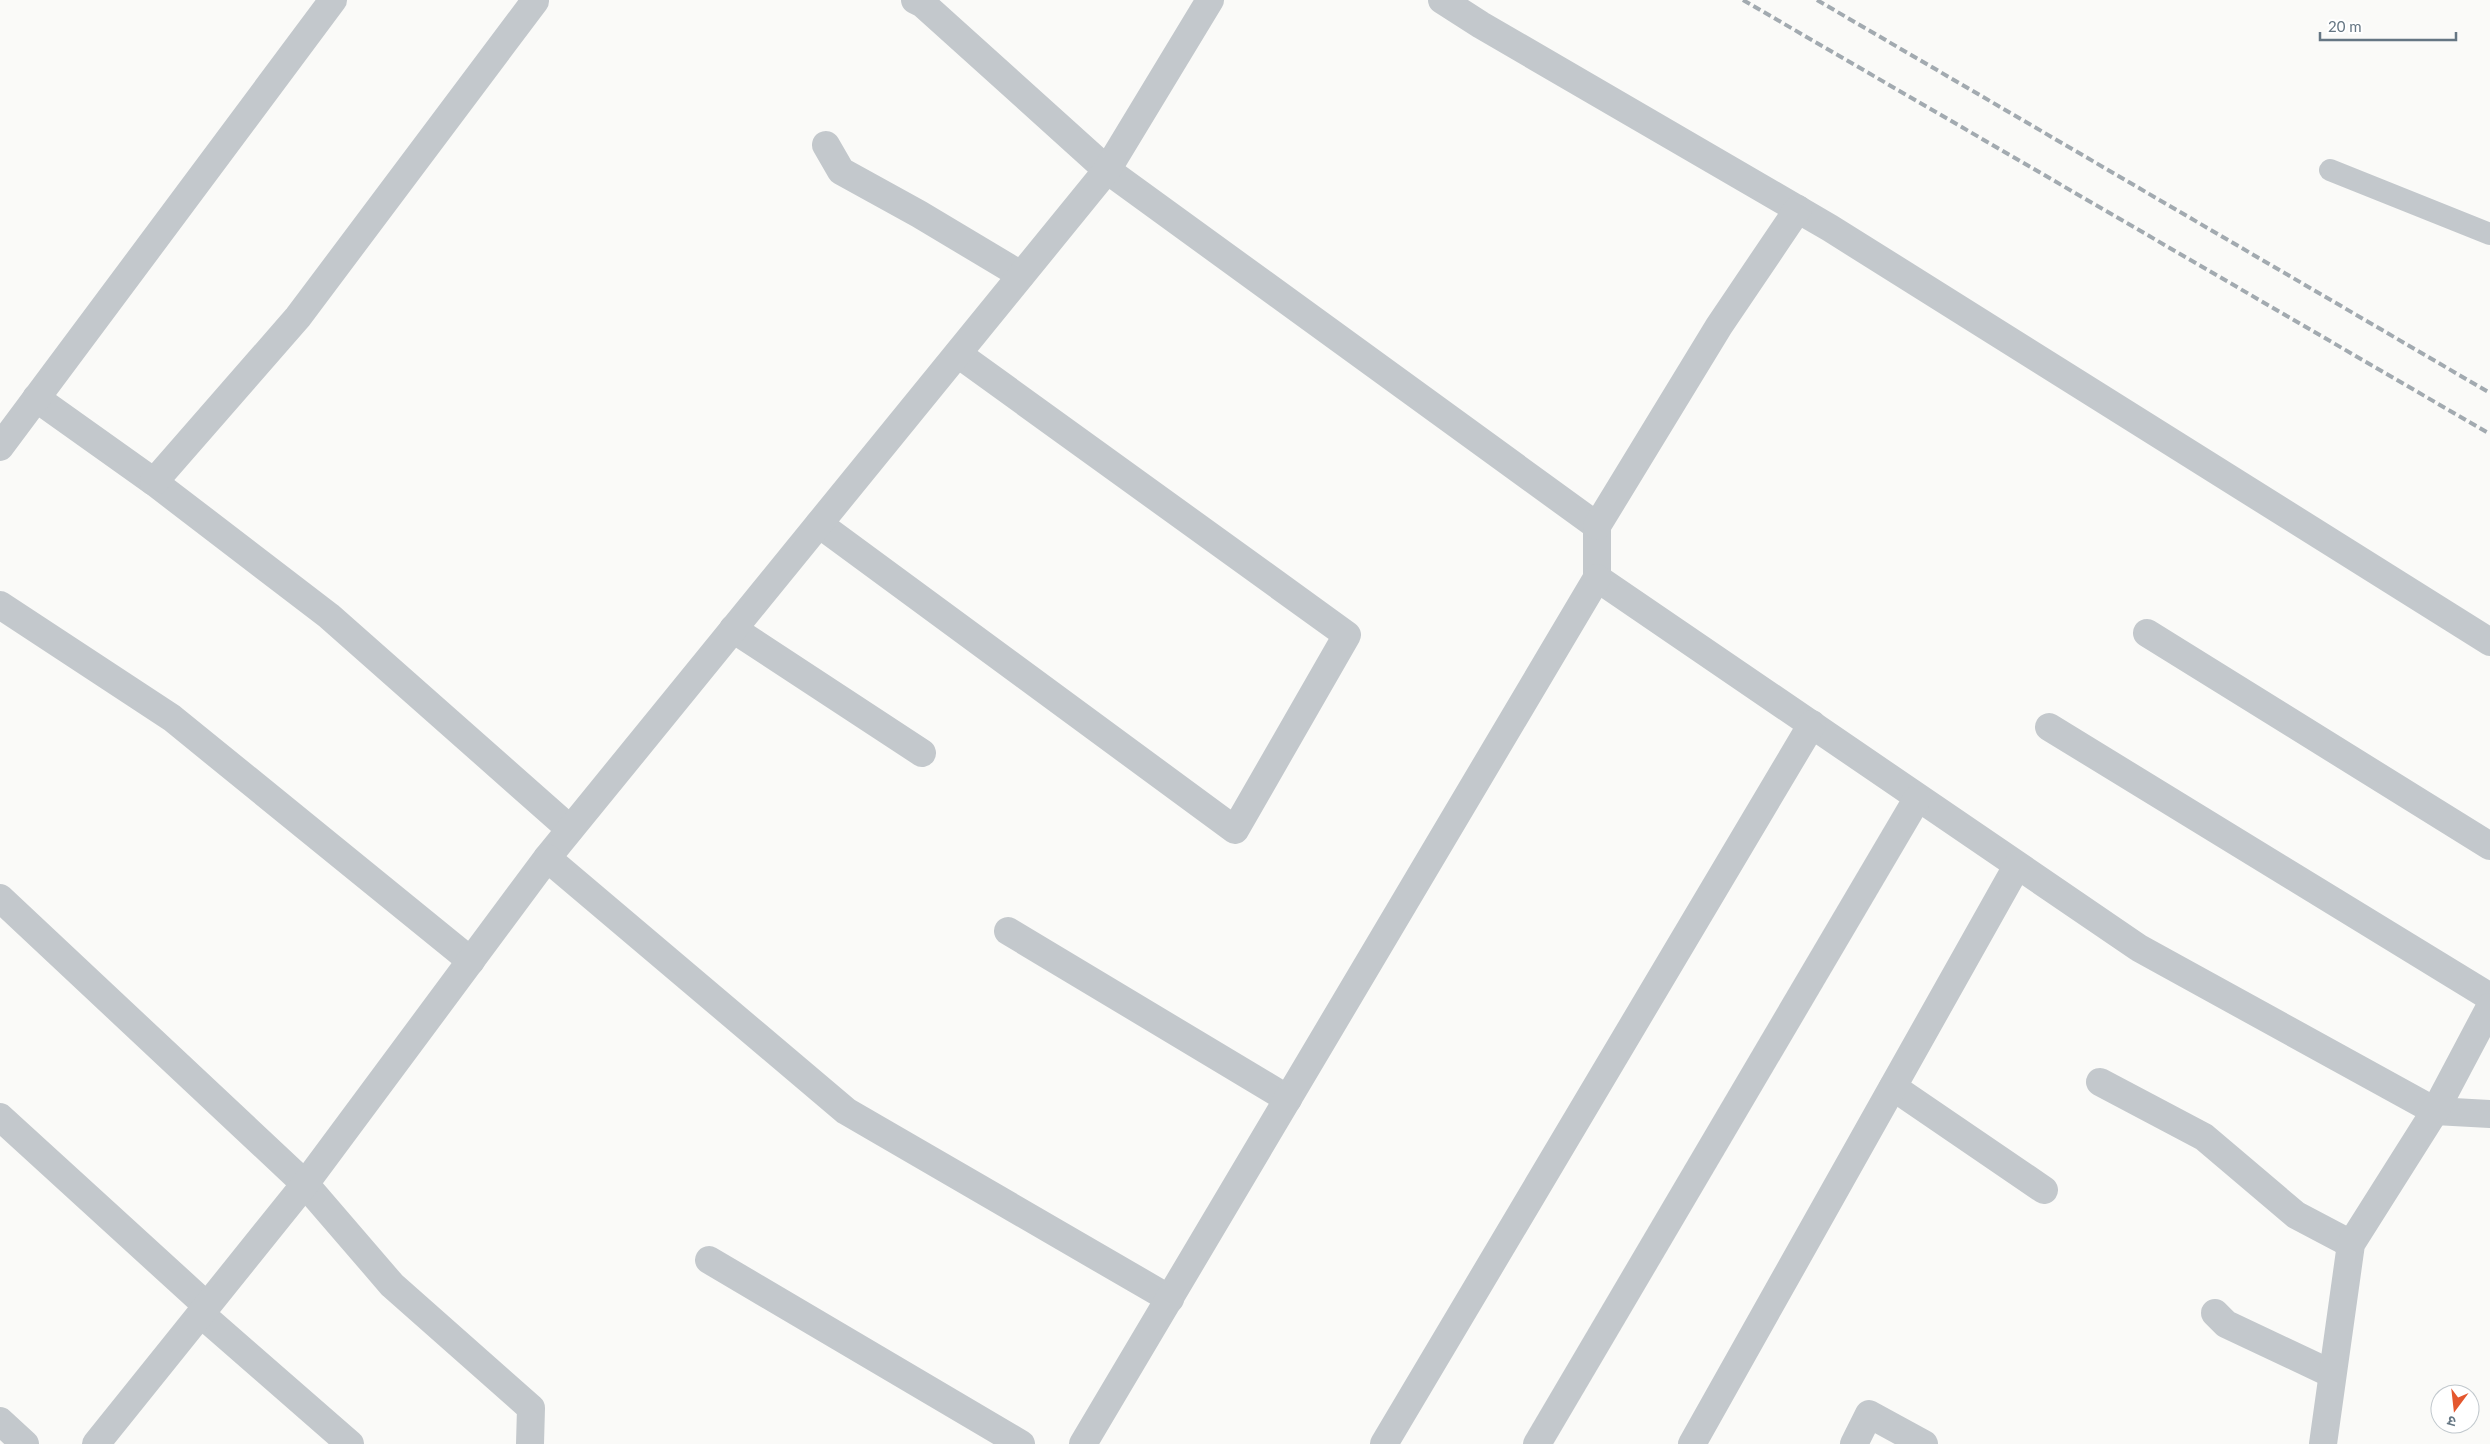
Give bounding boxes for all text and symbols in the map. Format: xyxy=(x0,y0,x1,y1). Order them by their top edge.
scale bar xyxy=(2320,10,2456,42)
text: 20 m xyxy=(2328,17,2362,35)
north arrow xyxy=(2430,1384,2480,1434)
text: उ xyxy=(2445,1413,2458,1431)

